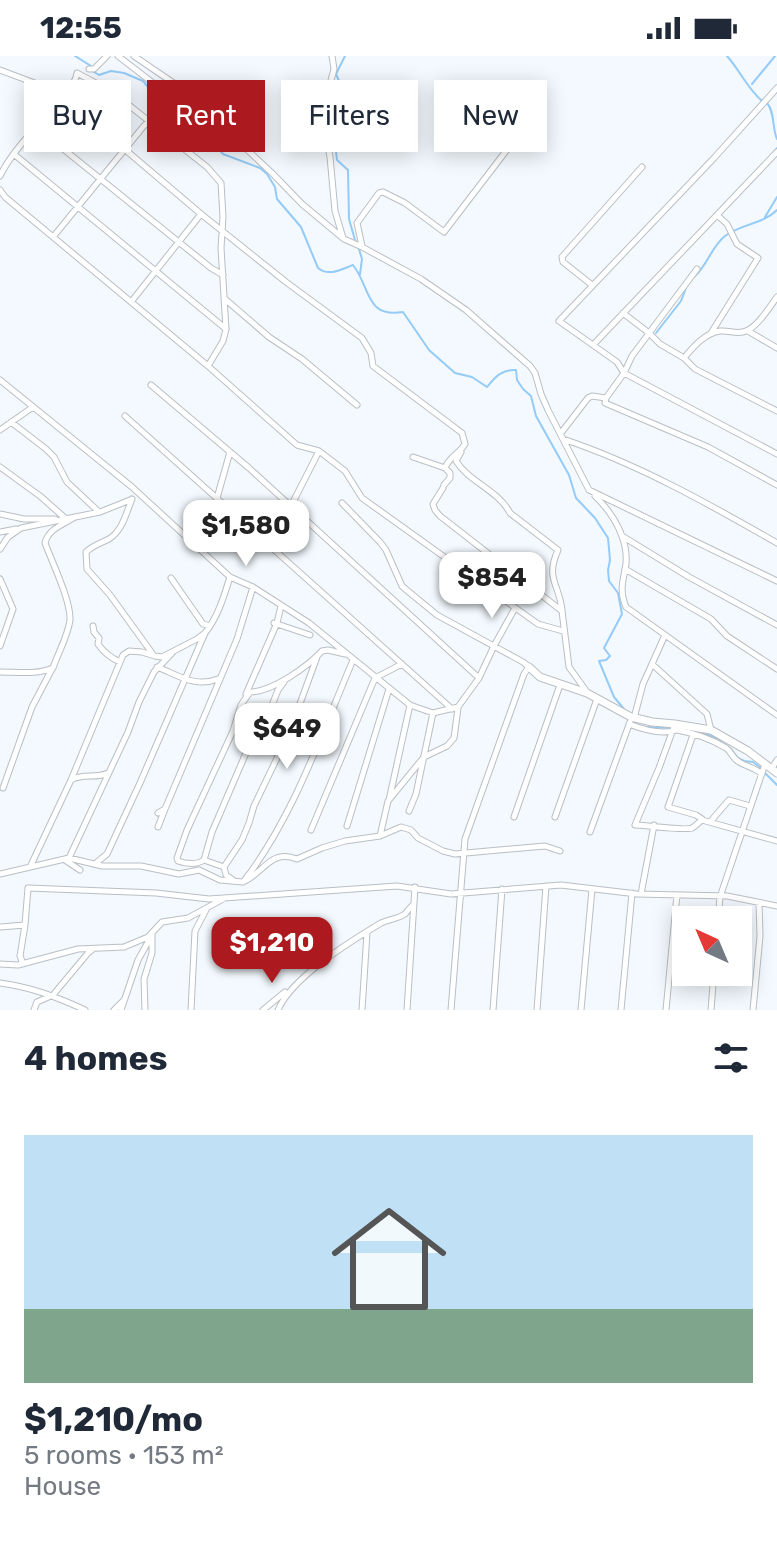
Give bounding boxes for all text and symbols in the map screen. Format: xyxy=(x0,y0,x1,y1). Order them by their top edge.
text: 12:55 xyxy=(40,10,122,46)
chip: Buy xyxy=(24,80,131,152)
chip: Rent xyxy=(147,80,265,152)
chip: Filters xyxy=(281,80,418,152)
chip: New xyxy=(434,80,547,152)
pin: $1,580 xyxy=(181,500,311,568)
text: $1,580 xyxy=(201,510,291,541)
pin: $854 xyxy=(445,552,539,620)
text: $854 xyxy=(457,562,527,593)
pin: $649 xyxy=(240,703,334,771)
text: $649 xyxy=(253,713,321,744)
north arrow xyxy=(672,906,752,986)
map controls xyxy=(672,906,752,986)
pin: $1,210 xyxy=(207,917,337,985)
text: $1,210 xyxy=(229,927,315,958)
icon: filters xyxy=(709,1036,753,1080)
text: 4 homes xyxy=(24,1038,167,1079)
icon: home xyxy=(317,1187,461,1331)
text: $1,210/mo xyxy=(24,1399,203,1440)
text: 5 rooms · 153 m² xyxy=(24,1440,224,1471)
text: House xyxy=(24,1471,101,1502)

